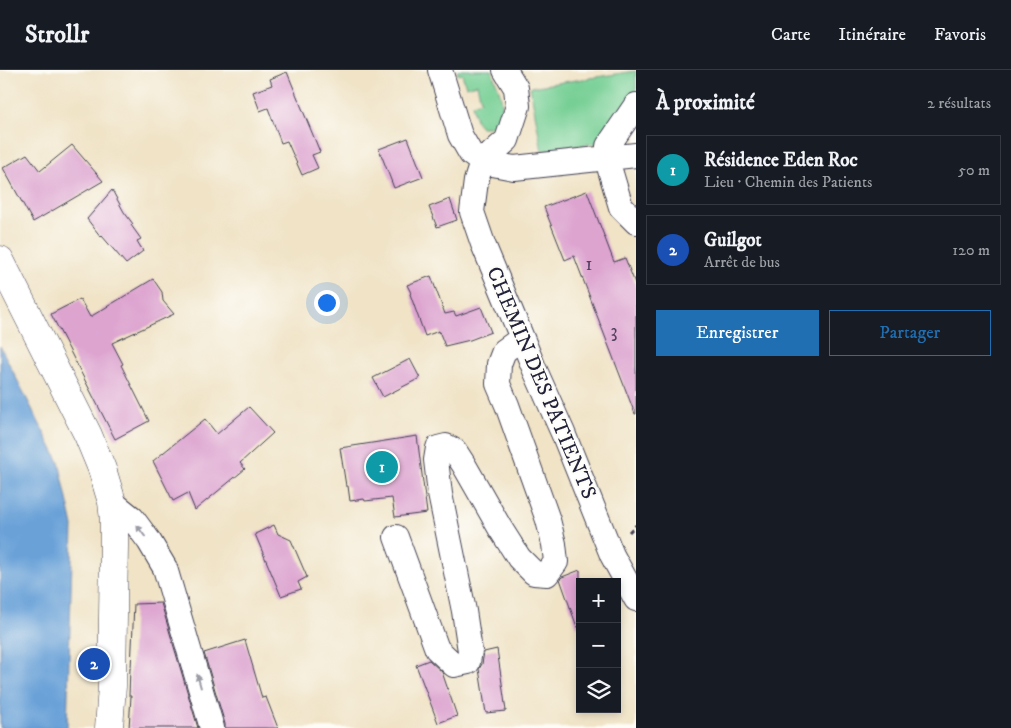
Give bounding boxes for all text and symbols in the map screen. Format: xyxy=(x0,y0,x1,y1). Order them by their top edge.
text: Strollr xyxy=(25,20,89,50)
text: Carte xyxy=(771,24,811,46)
text: Itinéraire xyxy=(839,24,906,46)
text: Favoris xyxy=(934,24,986,46)
text: À proximité xyxy=(656,90,755,116)
text: 2 résultats xyxy=(927,93,991,113)
text: Résidence Eden Roc xyxy=(704,149,858,172)
text: 1 xyxy=(670,160,676,180)
text: 50 m xyxy=(958,160,990,180)
text: Lieu · Chemin des Patients xyxy=(704,172,872,192)
text: Guilgot xyxy=(704,229,762,252)
text: 2 xyxy=(669,240,677,260)
text: 120 m xyxy=(952,240,990,260)
text: Arrêt de bus xyxy=(704,252,780,272)
house number: 1 xyxy=(586,253,593,276)
street label: CHEMIN DES PATIENTS xyxy=(480,263,602,503)
your location xyxy=(314,290,340,316)
button: Enregistrer xyxy=(656,310,819,356)
button: Partager xyxy=(829,310,991,356)
house number: 3 xyxy=(610,320,618,343)
pin: 1 xyxy=(366,448,398,486)
one-way arrow xyxy=(137,524,147,537)
map controls xyxy=(576,578,621,713)
button: + xyxy=(576,578,621,623)
button: − xyxy=(576,623,621,668)
pin: 2 xyxy=(78,645,110,683)
button: layers xyxy=(576,668,621,713)
one-way arrow xyxy=(195,673,203,688)

